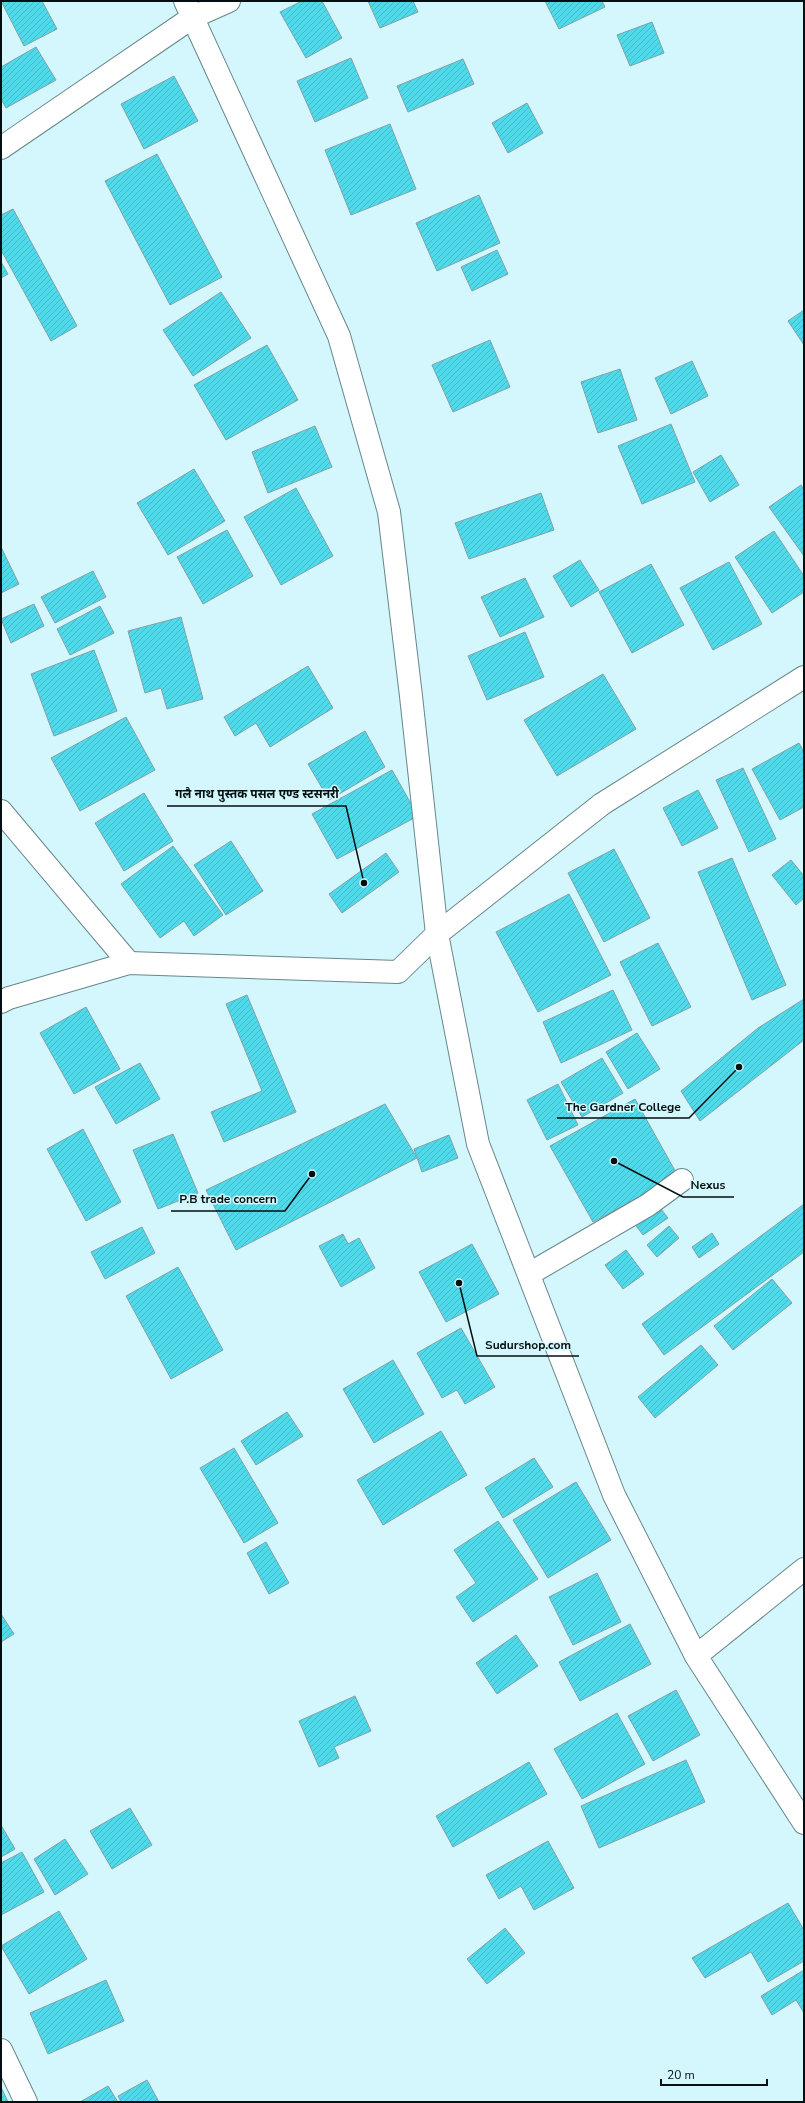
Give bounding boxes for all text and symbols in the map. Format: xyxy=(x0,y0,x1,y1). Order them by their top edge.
callout: गलै नाथ पुस्तक पसल एण्ड स्टसनरी xyxy=(167,782,346,806)
text: गलै नाथ पुस्तक पसल एण्ड स्टसनरी xyxy=(175,786,339,803)
callout: The Gardner College xyxy=(557,1094,689,1118)
text: The Gardner College xyxy=(565,1099,681,1115)
callout: Nexus xyxy=(683,1173,734,1197)
text: Nexus xyxy=(691,1177,726,1193)
callout: P.B trade concern xyxy=(171,1187,285,1211)
text: P.B trade concern xyxy=(179,1191,277,1207)
callout: Sudurshop.com xyxy=(477,1332,579,1356)
text: Sudurshop.com xyxy=(485,1337,571,1353)
scale bar xyxy=(661,2061,767,2087)
text: 20 m xyxy=(667,2067,695,2083)

